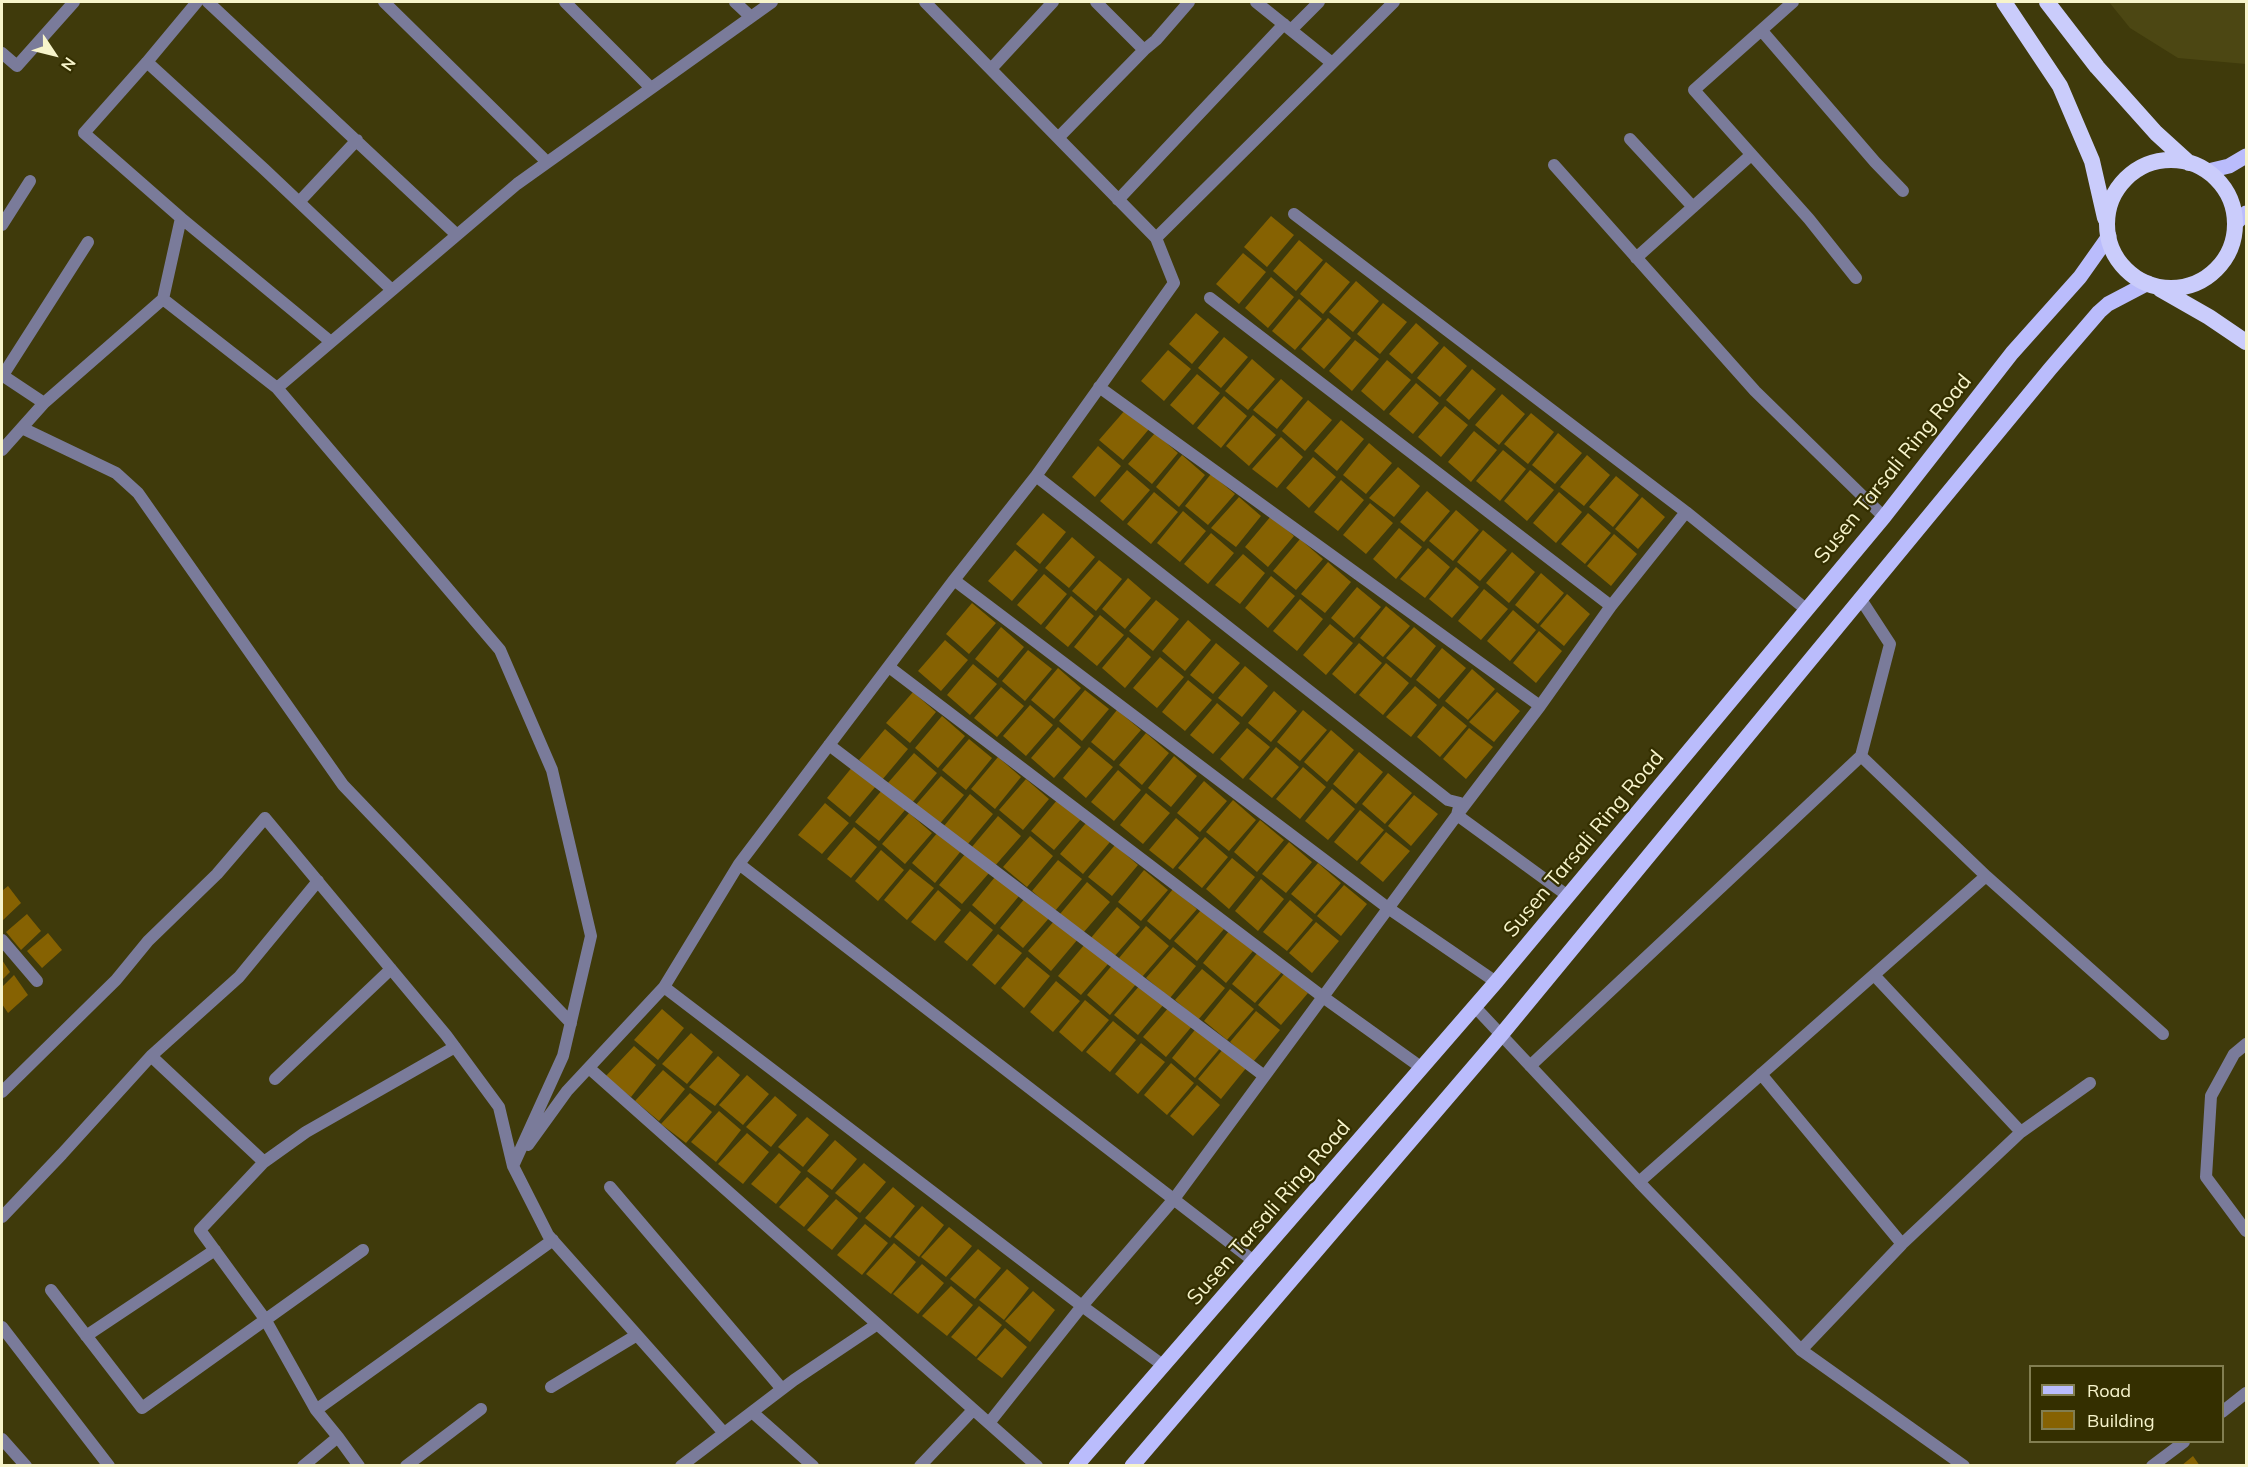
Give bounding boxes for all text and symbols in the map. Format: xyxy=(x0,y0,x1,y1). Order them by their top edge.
north arrow xyxy=(24,24,84,84)
text: N xyxy=(57,54,80,75)
street label: Susen Tarsali Ring Road xyxy=(1809,369,1977,569)
street label: Susen Tarsali Ring Road xyxy=(1499,746,1669,942)
street label: Susen Tarsali Ring Road xyxy=(1182,1116,1356,1310)
legend xyxy=(2029,1365,2224,1443)
text: Road xyxy=(2087,1379,2131,1402)
text: Building xyxy=(2087,1409,2155,1432)

